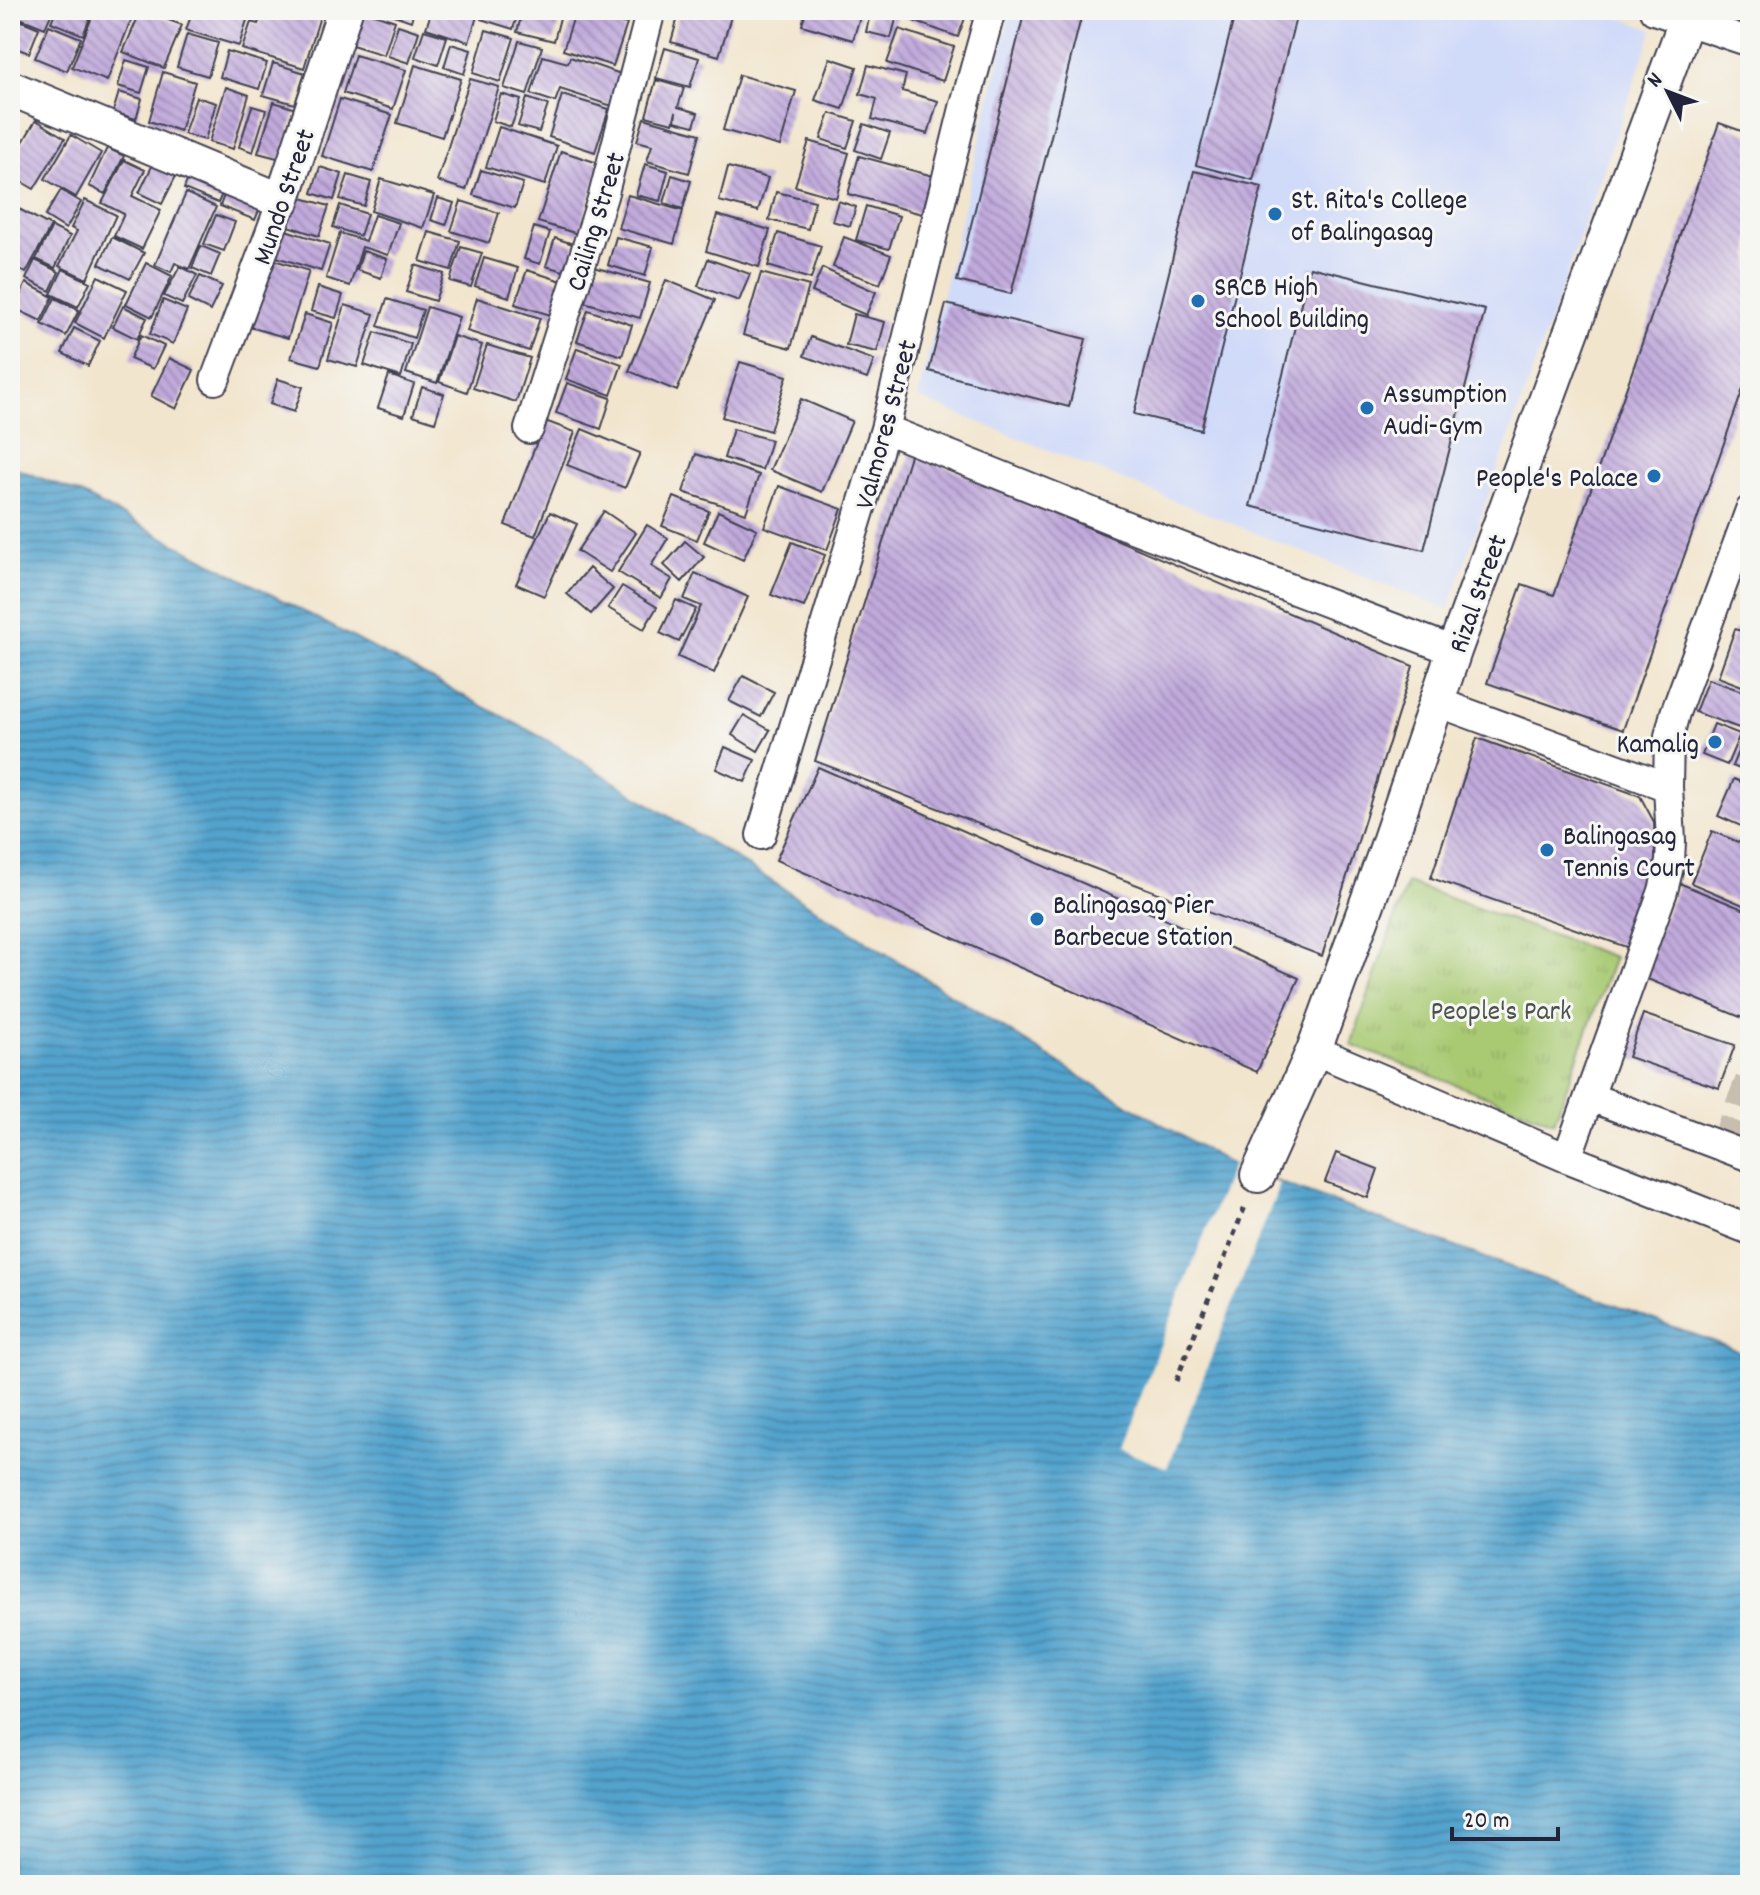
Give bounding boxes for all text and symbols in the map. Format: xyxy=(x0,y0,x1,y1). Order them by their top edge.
north arrow xyxy=(1628,52,1708,132)
text: N xyxy=(1641,66,1671,95)
street label: Mundo Street xyxy=(245,124,329,271)
street label: Cailing Street xyxy=(559,148,639,297)
place label: St. Rita's College of Balingasag xyxy=(1291,183,1467,255)
marker: St. Rita's College of Balingasag xyxy=(1266,205,1284,223)
place label: SRCB High School Building xyxy=(1214,270,1369,342)
marker: SRCB High School Building xyxy=(1189,292,1207,310)
street label: Valmores Street xyxy=(847,336,931,514)
place label: Assumption Audi-Gym xyxy=(1383,377,1507,449)
marker: Assumption Audi-Gym xyxy=(1358,399,1376,417)
place label: People's Palace xyxy=(1476,461,1638,501)
marker: People's Palace xyxy=(1645,467,1663,485)
street label: Rizal Street xyxy=(1441,530,1521,660)
place label: Kamalig xyxy=(1617,727,1699,767)
marker: Kamalig xyxy=(1706,733,1724,751)
place label: Balingasag Tennis Court xyxy=(1563,819,1695,891)
marker: Balingasag Tennis Court xyxy=(1538,841,1556,859)
place label: Balingasag Pier Barbecue Station xyxy=(1053,888,1233,960)
marker: Balingasag Pier Barbecue Station xyxy=(1028,910,1046,928)
park label: People's Park xyxy=(1431,994,1571,1034)
scale bar xyxy=(1452,1791,1558,1841)
text: 20 m xyxy=(1464,1805,1510,1839)

